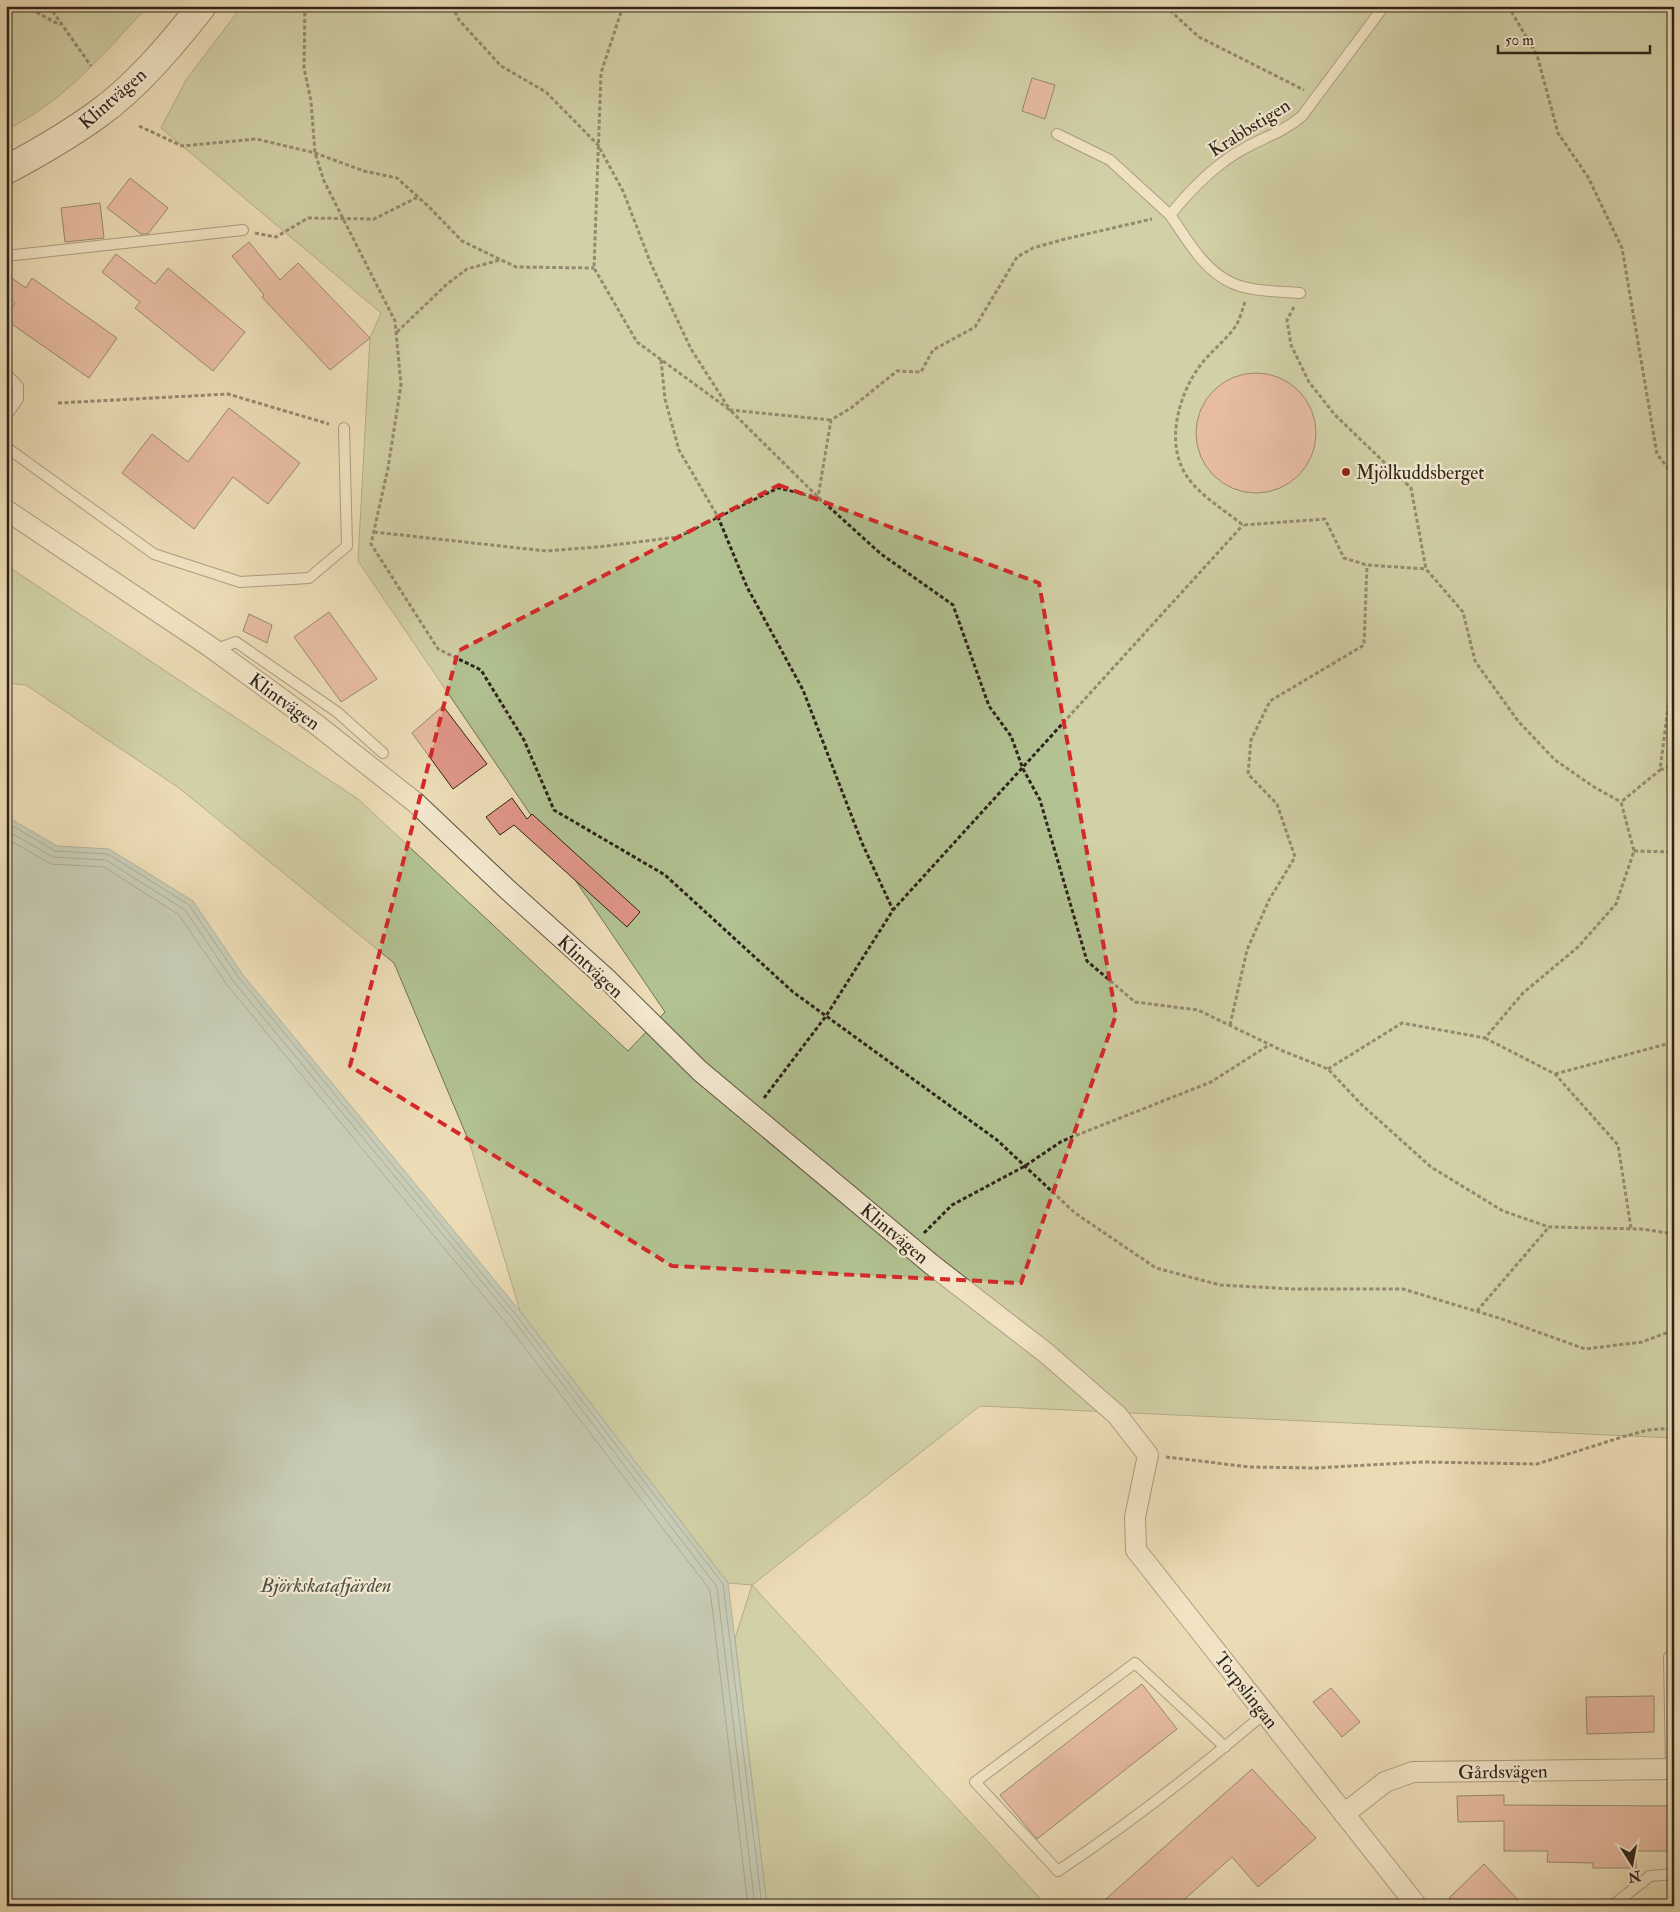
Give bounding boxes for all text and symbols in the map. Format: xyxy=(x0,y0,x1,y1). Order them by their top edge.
scale bar xyxy=(1498,22,1650,54)
text: 50 m xyxy=(1505,31,1534,50)
street label: Klintvägen xyxy=(74,63,152,135)
street label: Krabbstigen xyxy=(1204,93,1295,162)
place label: Mjölkuddsberget xyxy=(1356,461,1484,485)
marker: Mjölkuddsberget xyxy=(1340,466,1352,478)
street label: Klintvägen xyxy=(244,668,325,736)
street label: Klintvägen xyxy=(552,930,629,1004)
street label: Klintvägen xyxy=(855,1198,934,1269)
water label: Björkskatafjärden xyxy=(260,1573,391,1598)
street label: Torpslingan xyxy=(1208,1648,1284,1734)
street label: Gårdsvägen xyxy=(1458,1759,1548,1785)
north arrow xyxy=(1608,1840,1658,1890)
text: N xyxy=(1626,1867,1643,1886)

